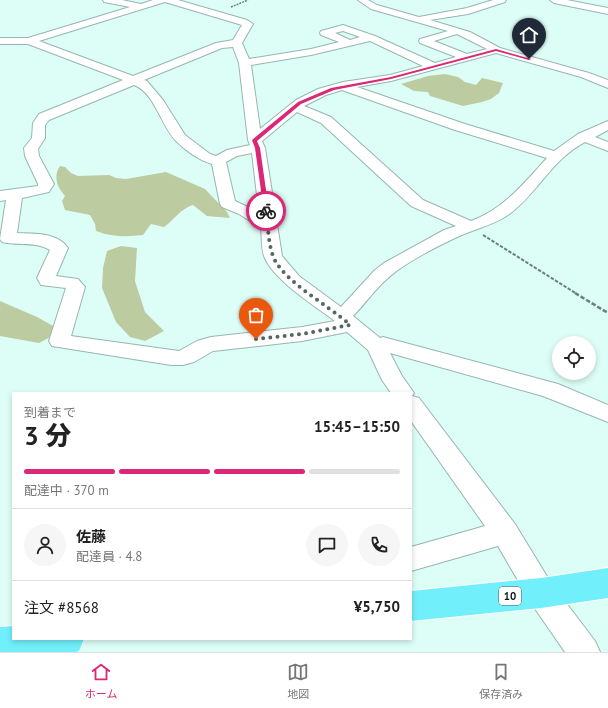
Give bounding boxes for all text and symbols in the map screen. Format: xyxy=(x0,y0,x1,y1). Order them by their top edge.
pin xyxy=(512,18,546,59)
icon: home xyxy=(518,24,540,46)
courier xyxy=(246,191,286,231)
icon: bike xyxy=(255,200,277,222)
pin xyxy=(239,298,273,339)
icon: bag xyxy=(245,304,267,326)
map controls xyxy=(552,336,596,380)
button: locate xyxy=(552,336,596,380)
text: 到着まで xyxy=(24,404,76,421)
text: 15:45–15:50 xyxy=(314,417,400,436)
text: 3 分 xyxy=(24,419,71,452)
text: 配達中 · 370 m xyxy=(24,482,109,499)
button: person xyxy=(24,524,66,566)
button: chat xyxy=(306,524,348,566)
button: phone xyxy=(358,524,400,566)
text: 佐藤 xyxy=(76,527,106,546)
text: 配達員 · 4.8 xyxy=(76,548,142,565)
road number: 10 xyxy=(499,587,521,605)
text: ¥5,750 xyxy=(354,597,400,616)
text: 注文 #8568 xyxy=(24,598,99,617)
tab: ホーム xyxy=(85,661,118,701)
tab: 地図 xyxy=(287,661,309,701)
tab: 保存済み xyxy=(479,661,523,701)

